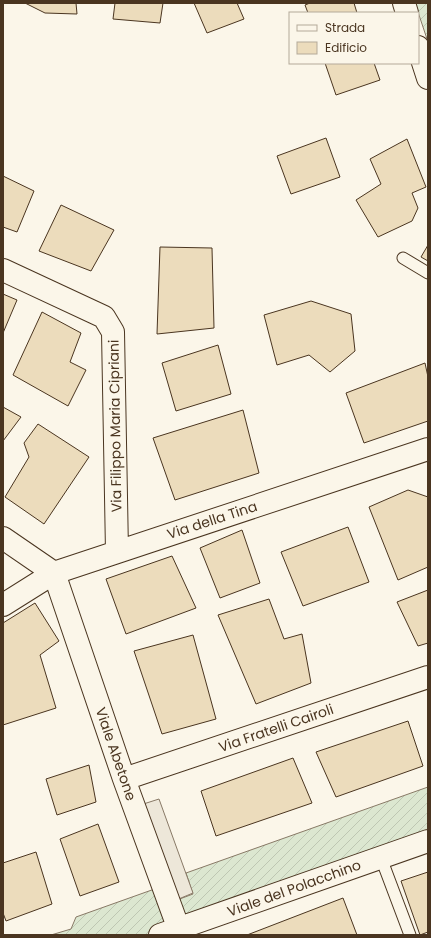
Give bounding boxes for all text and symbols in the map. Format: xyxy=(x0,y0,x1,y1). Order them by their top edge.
legend xyxy=(289,12,419,64)
text: Strada xyxy=(325,19,365,36)
text: Edificio xyxy=(325,39,367,56)
street label: Via Filippo Maria Cipriani xyxy=(103,339,127,513)
street label: Via della Tina xyxy=(164,496,260,544)
street label: Via Fratelli Cairoli xyxy=(216,699,336,757)
street label: Viale Abetone xyxy=(91,705,141,804)
street label: Viale del Polacchino xyxy=(224,855,364,921)

